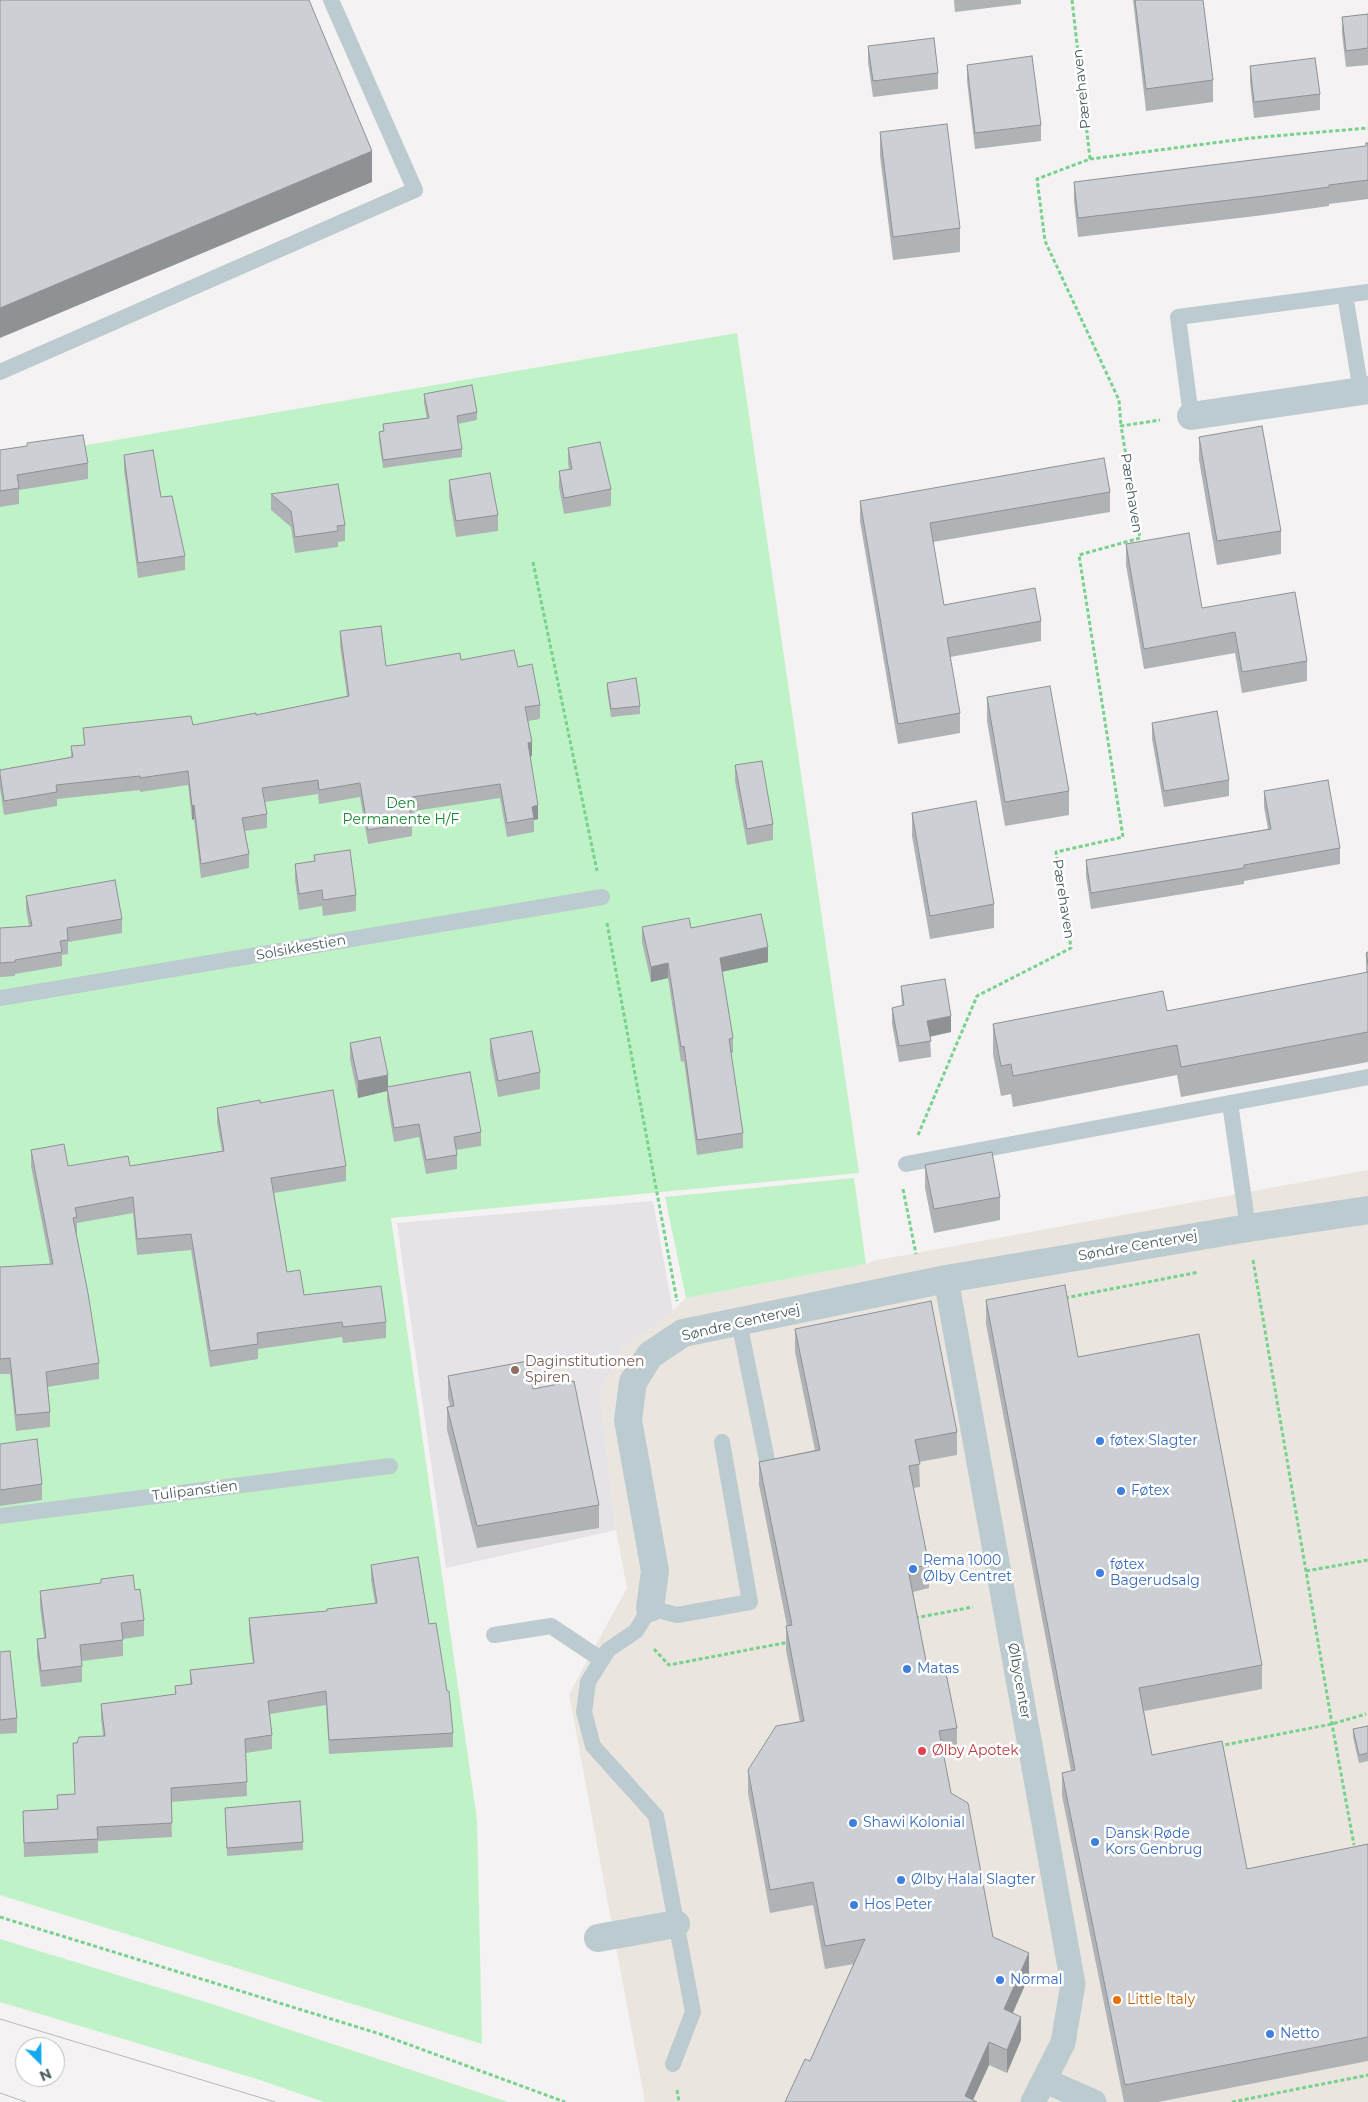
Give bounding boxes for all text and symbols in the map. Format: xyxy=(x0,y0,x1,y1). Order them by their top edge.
street label: Pærehaven xyxy=(1069,48,1095,130)
street label: Pærehaven xyxy=(1116,452,1146,534)
park label: Den Permanente H/F xyxy=(343,796,459,829)
street label: Pærehaven xyxy=(1048,858,1078,940)
street label: Solsikkestien xyxy=(255,932,347,964)
street label: Søndre Centervej xyxy=(1077,1227,1199,1265)
street label: Søndre Centervej xyxy=(680,1301,802,1345)
place label: Daginstitutionen Spiren xyxy=(525,1354,645,1386)
marker: Daginstitutionen Spiren xyxy=(509,1364,521,1376)
place label: føtex Slagter xyxy=(1110,1433,1198,1449)
marker: føtex Slagter xyxy=(1094,1435,1106,1447)
street label: Tulipanstien xyxy=(151,1477,239,1505)
place label: Føtex xyxy=(1131,1483,1170,1499)
marker: Føtex xyxy=(1115,1485,1127,1497)
place label: Rema 1000 Ølby Centret xyxy=(923,1553,1012,1585)
place label: føtex Bagerudsalg xyxy=(1110,1557,1200,1590)
marker: Rema 1000 Ølby Centret xyxy=(907,1563,919,1575)
marker: føtex Bagerudsalg xyxy=(1094,1567,1106,1579)
street label: Ølbycenter xyxy=(1004,1641,1034,1721)
place label: Matas xyxy=(917,1661,959,1677)
marker: Matas xyxy=(901,1663,913,1675)
place label: Ølby Apotek xyxy=(932,1743,1019,1759)
marker: Ølby Apotek xyxy=(916,1745,928,1757)
place label: Shawi Kolonial xyxy=(863,1815,965,1831)
marker: Shawi Kolonial xyxy=(847,1817,859,1829)
place label: Dansk Røde Kors Genbrug xyxy=(1105,1826,1202,1858)
marker: Dansk Røde Kors Genbrug xyxy=(1089,1836,1101,1848)
place label: Ølby Halal Slagter xyxy=(911,1872,1036,1888)
marker: Ølby Halal Slagter xyxy=(895,1874,907,1886)
place label: Hos Peter xyxy=(864,1897,932,1913)
marker: Hos Peter xyxy=(848,1899,860,1911)
place label: Normal xyxy=(1010,1972,1063,1988)
marker: Normal xyxy=(994,1974,1006,1986)
place label: Little Italy xyxy=(1127,1992,1195,2008)
marker: Little Italy xyxy=(1111,1994,1123,2006)
place label: Netto xyxy=(1280,2026,1320,2042)
marker: Netto xyxy=(1264,2028,1276,2040)
north arrow xyxy=(15,2037,65,2087)
text: N xyxy=(37,2064,54,2085)

